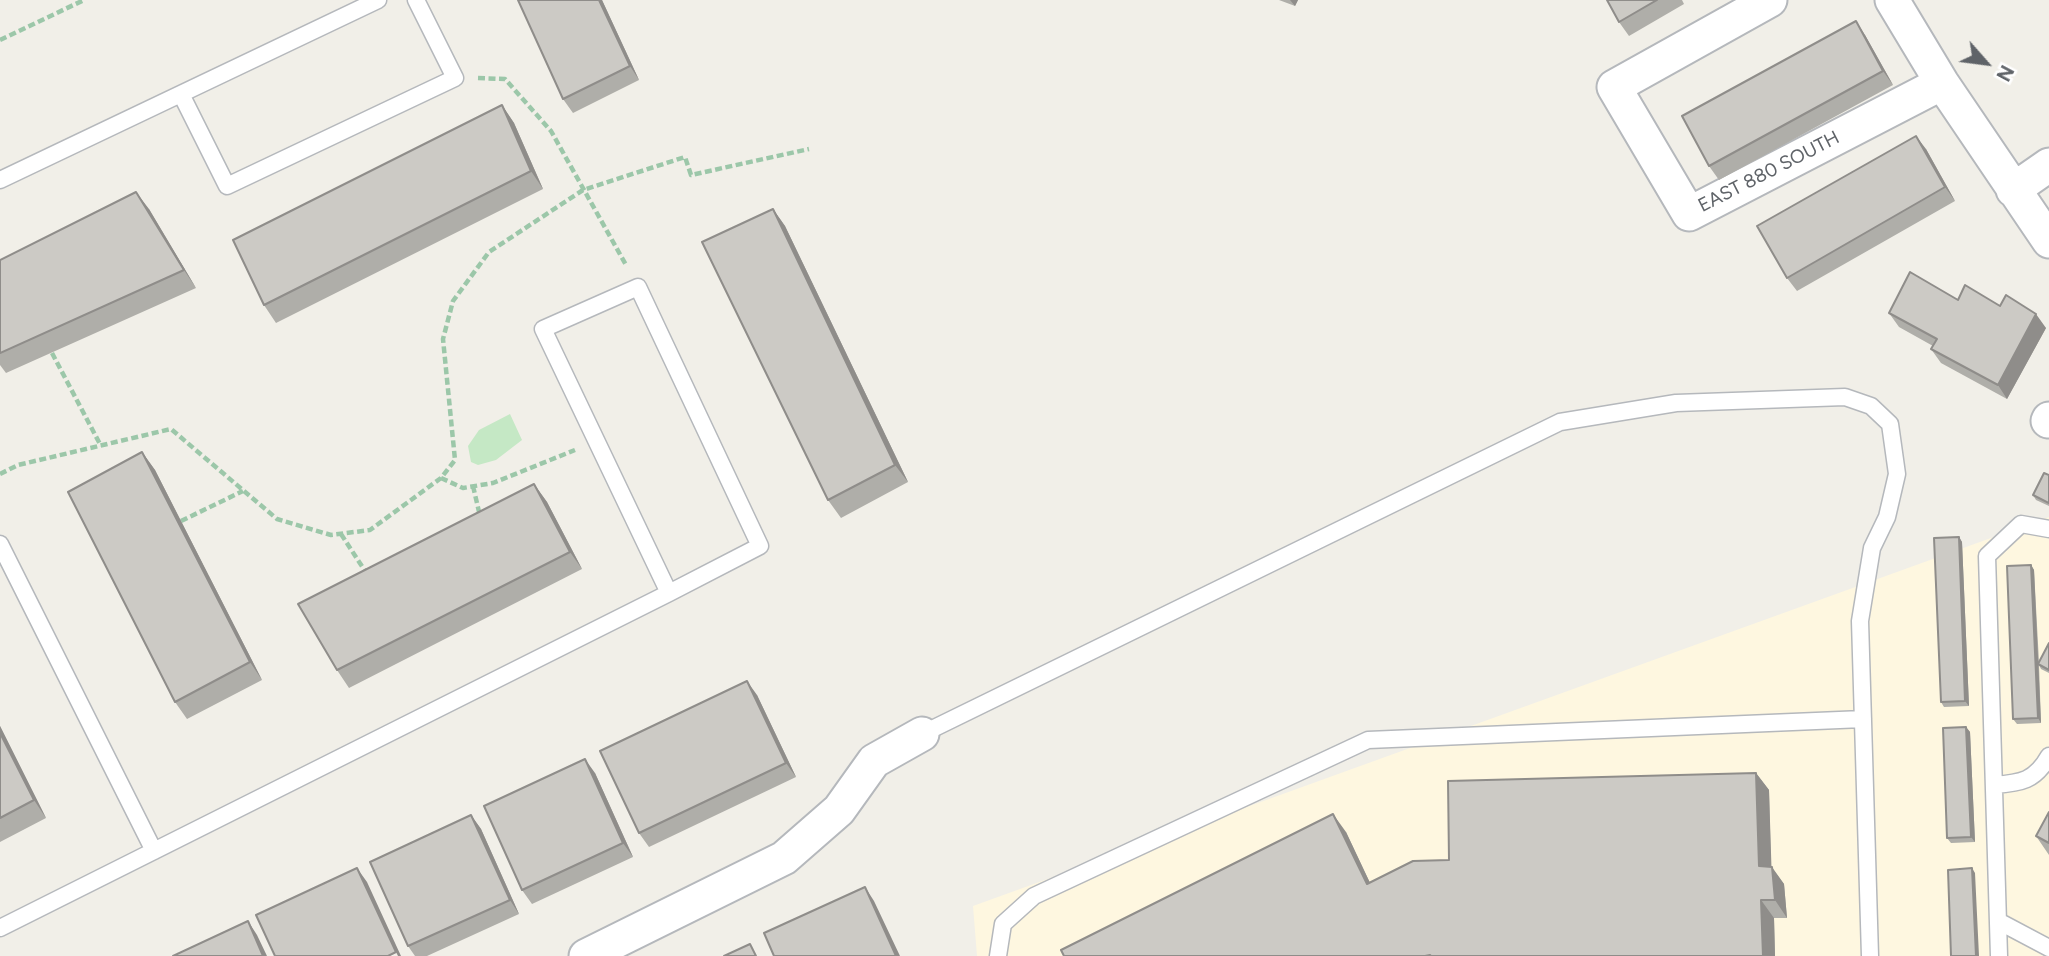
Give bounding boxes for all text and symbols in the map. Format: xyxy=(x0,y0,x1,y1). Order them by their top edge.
north arrow xyxy=(1951,28,2021,98)
text: N xyxy=(1991,61,2019,85)
street label: EAST 880 SOUTH xyxy=(1695,127,1843,217)

